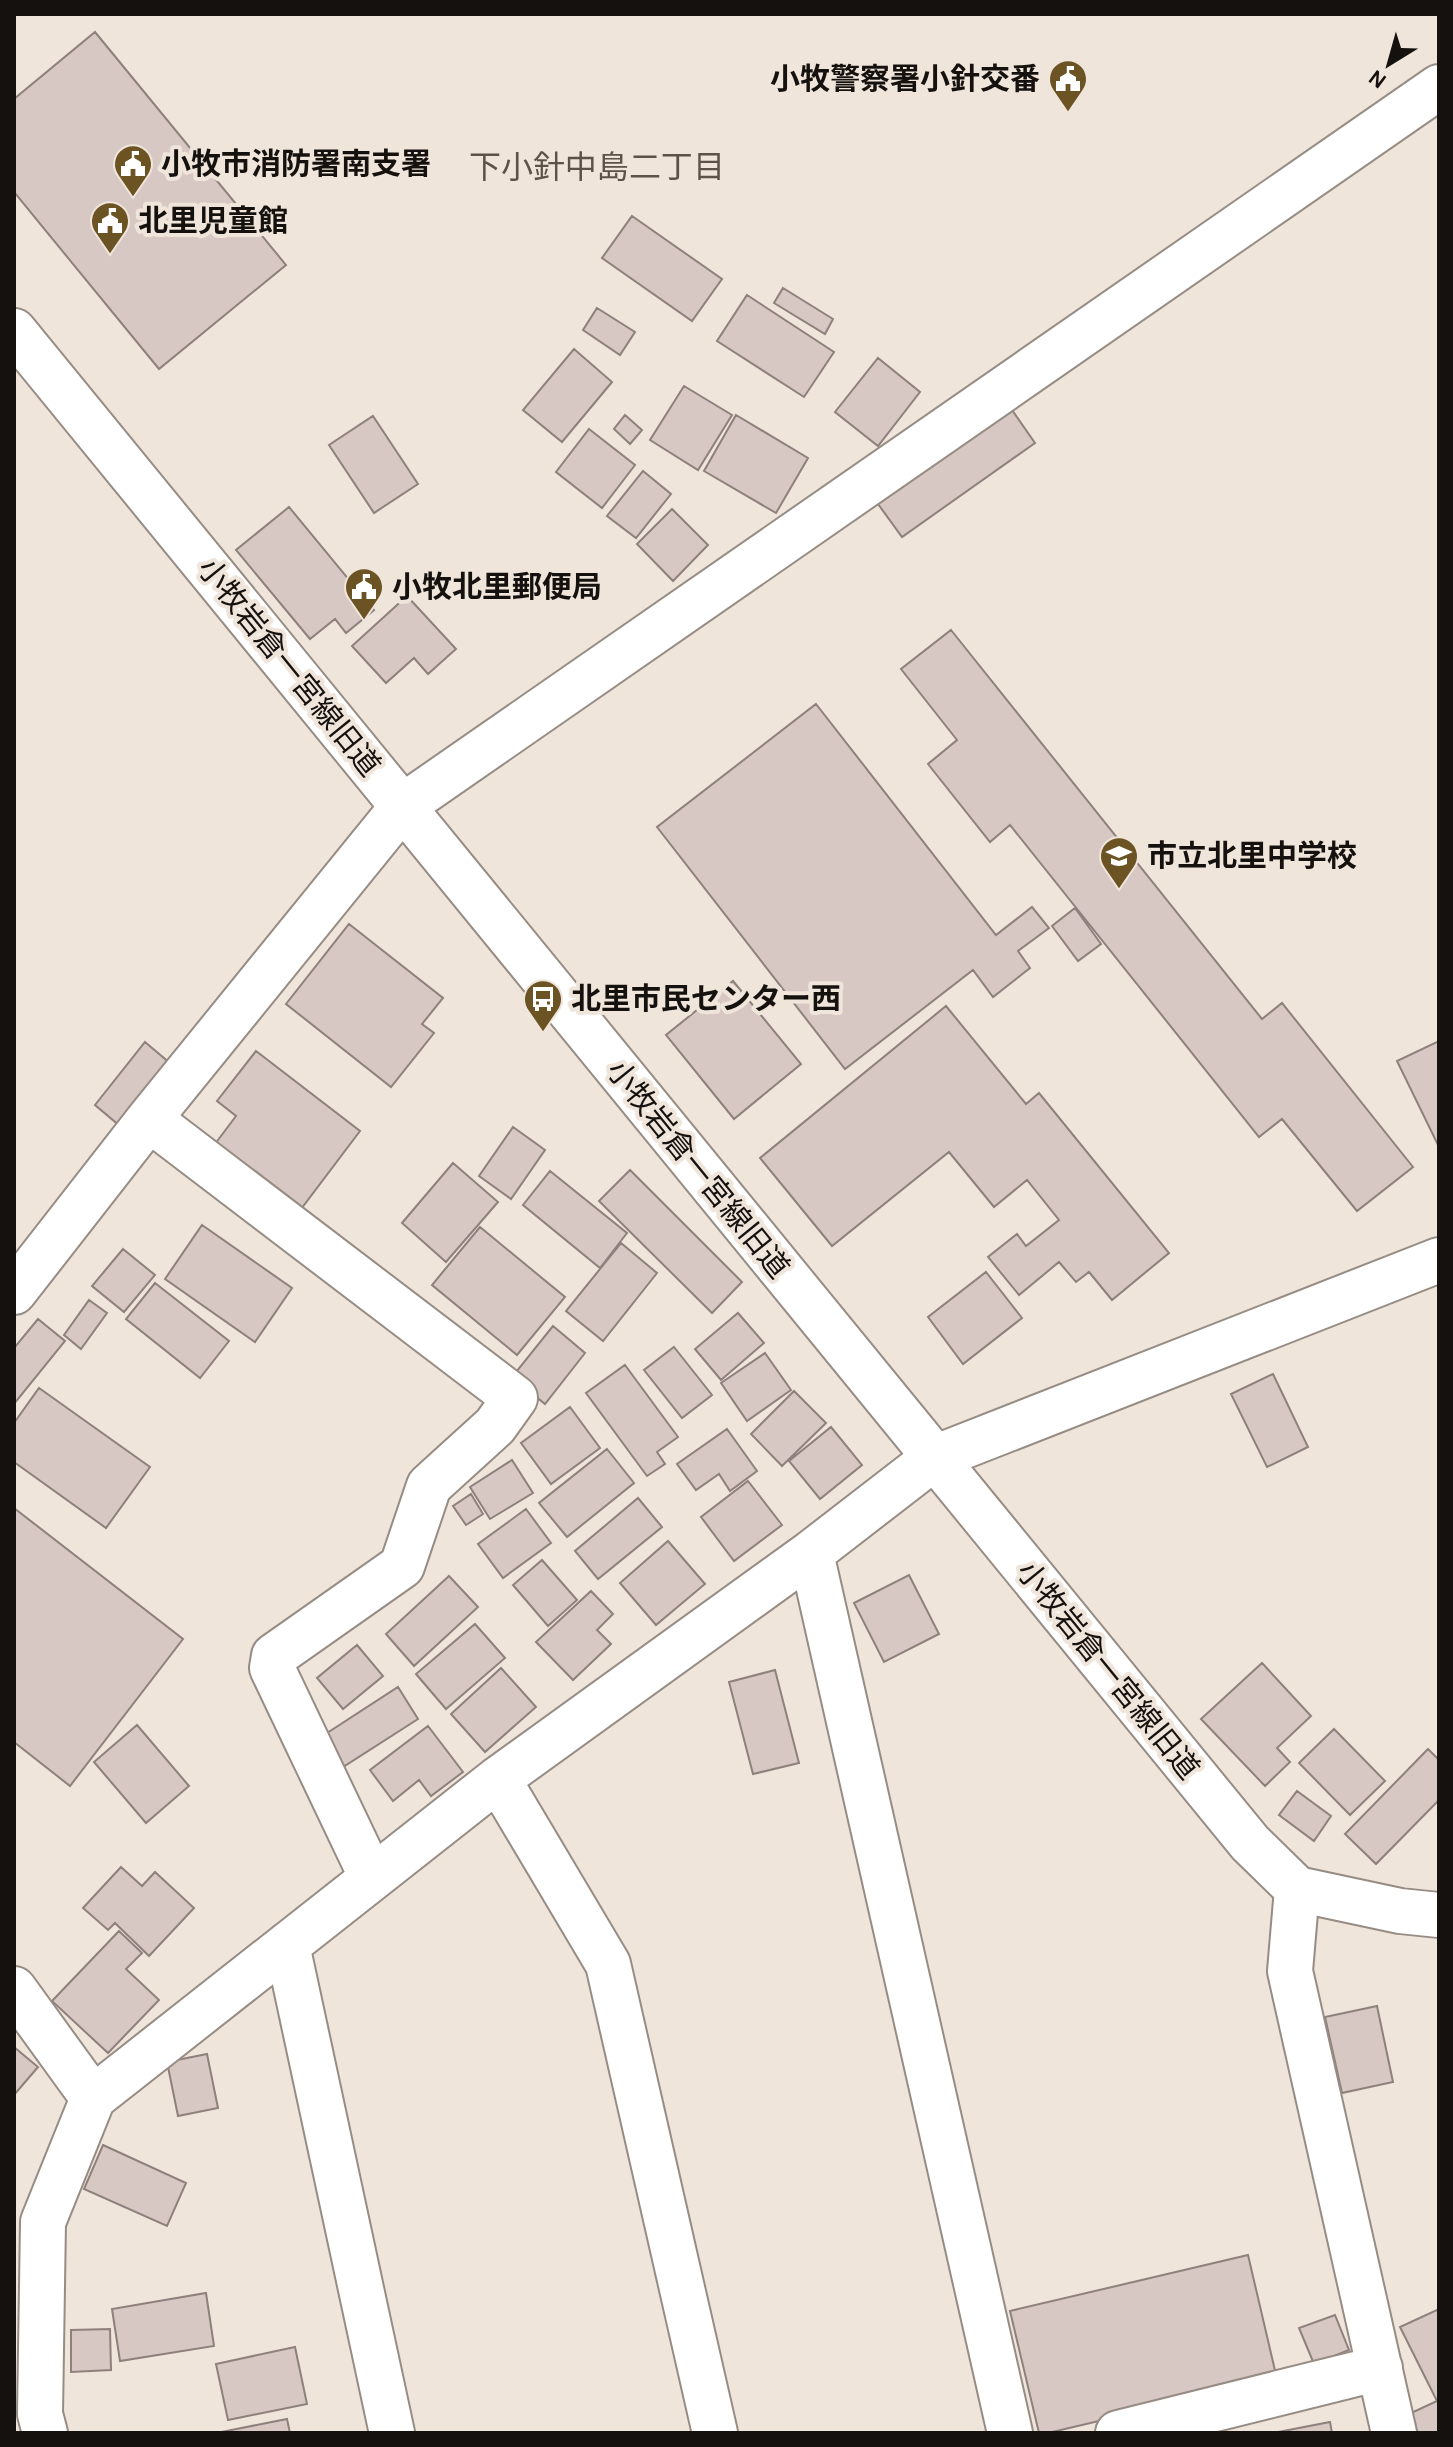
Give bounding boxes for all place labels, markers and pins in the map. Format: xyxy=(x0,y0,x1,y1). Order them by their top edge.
public building icon: 小牧警察署小針交番 xyxy=(1047,58,1089,113)
place label: 小牧警察署小針交番 xyxy=(770,61,1040,97)
public building icon: 小牧市消防署南支署 xyxy=(112,143,154,198)
place label: 小牧市消防署南支署 xyxy=(161,146,431,182)
public building icon: 北里児童館 xyxy=(89,200,131,255)
place label: 北里児童館 xyxy=(138,203,288,239)
public building icon: 小牧北里郵便局 xyxy=(343,566,385,621)
place label: 小牧北里郵便局 xyxy=(392,569,602,605)
school or university icon: 市立北里中学校 xyxy=(1098,835,1140,890)
place label: 市立北里中学校 xyxy=(1147,838,1357,874)
bus stop icon: 北里市民センター西 xyxy=(522,978,564,1033)
place label: 北里市民センター西 xyxy=(571,981,841,1017)

